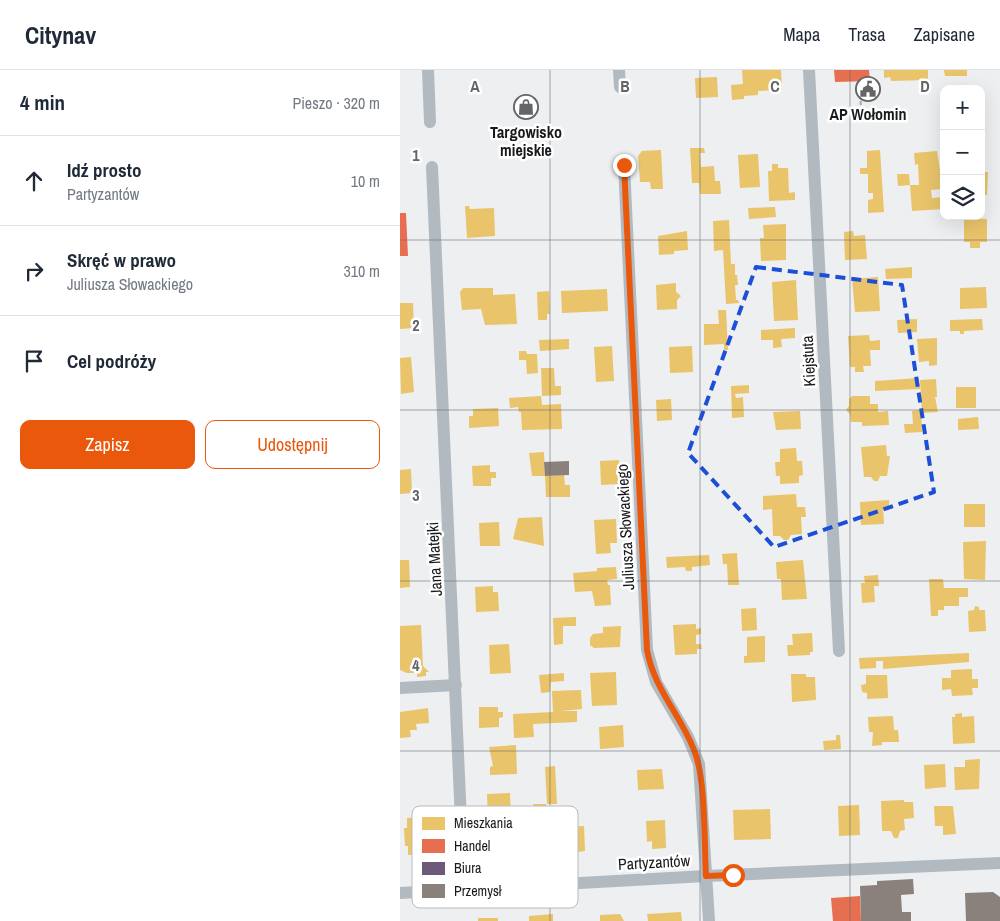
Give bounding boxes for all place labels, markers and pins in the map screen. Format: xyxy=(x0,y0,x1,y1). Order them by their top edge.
public building icon: AP Wołomin xyxy=(855,76,881,102)
shop icon: Targowisko miejskie xyxy=(513,94,539,120)
place label: AP Wołomin xyxy=(830,103,906,125)
place label: Targowisko miejskie xyxy=(490,121,562,161)

